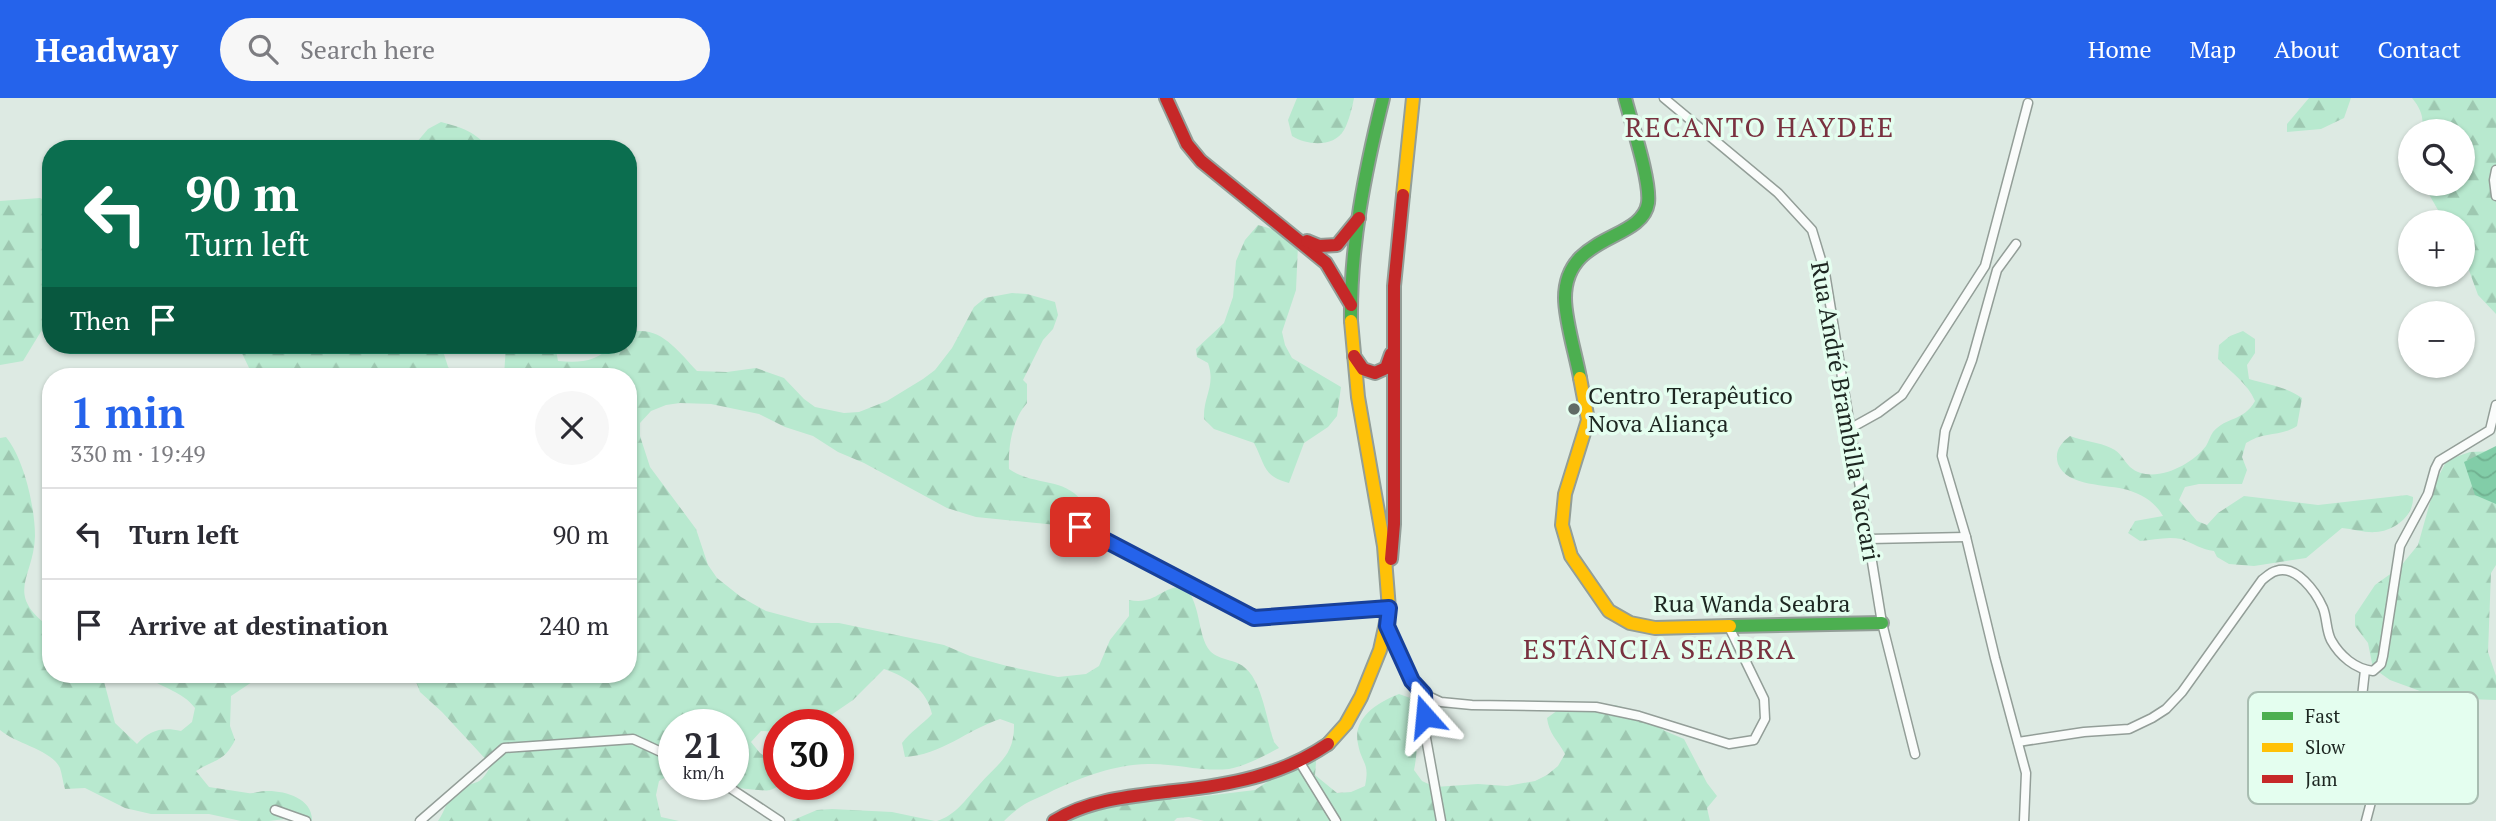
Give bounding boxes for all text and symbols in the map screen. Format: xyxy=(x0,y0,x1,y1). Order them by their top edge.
search box xyxy=(220,18,710,81)
text: Headway xyxy=(35,28,178,71)
icon: search xyxy=(244,30,282,68)
text: Search here xyxy=(300,32,435,66)
text: Home xyxy=(2088,33,2152,65)
text: Map xyxy=(2190,33,2236,65)
text: About xyxy=(2274,33,2340,65)
text: Contact xyxy=(2378,33,2461,65)
district label: RECANTO HAYDEE xyxy=(1625,108,1895,145)
map controls xyxy=(2398,119,2475,378)
button: search xyxy=(2398,119,2475,196)
text: 90 m xyxy=(185,160,299,225)
icon: left xyxy=(70,168,161,259)
button: + xyxy=(2398,210,2475,287)
text: Turn left xyxy=(185,223,309,265)
street label: Rua André Brambilla Vaccari xyxy=(1804,259,1888,563)
icon: arrive xyxy=(144,301,182,339)
button: − xyxy=(2398,301,2475,378)
text: Then xyxy=(70,303,130,337)
place label: Centro Terapêutico Nova Aliança xyxy=(1588,379,1793,439)
text: 1 min xyxy=(70,384,185,440)
button: close xyxy=(535,391,609,465)
marker: Centro Terapêutico Nova Aliança xyxy=(1566,401,1582,417)
text: 330 m · 19:49 xyxy=(70,438,205,469)
pin xyxy=(1050,497,1110,557)
icon: arrive xyxy=(1061,508,1099,546)
icon: left xyxy=(70,515,108,553)
text: Turn left xyxy=(129,517,239,551)
text: 90 m xyxy=(553,517,609,551)
street label: Rua Wanda Seabra xyxy=(1654,587,1851,619)
icon: arrive xyxy=(70,606,108,644)
text: Arrive at destination xyxy=(129,608,388,642)
text: 240 m xyxy=(539,608,609,642)
district label: ESTÂNCIA SEABRA xyxy=(1523,630,1797,667)
position arrow xyxy=(1388,679,1462,753)
legend xyxy=(2248,692,2478,804)
text: Fast xyxy=(2305,703,2340,728)
speed limit sign: 30 xyxy=(763,709,854,800)
text: 21 xyxy=(684,722,723,768)
text: Slow xyxy=(2305,734,2346,759)
text: km/h xyxy=(683,760,724,784)
text: Jam xyxy=(2305,766,2338,791)

